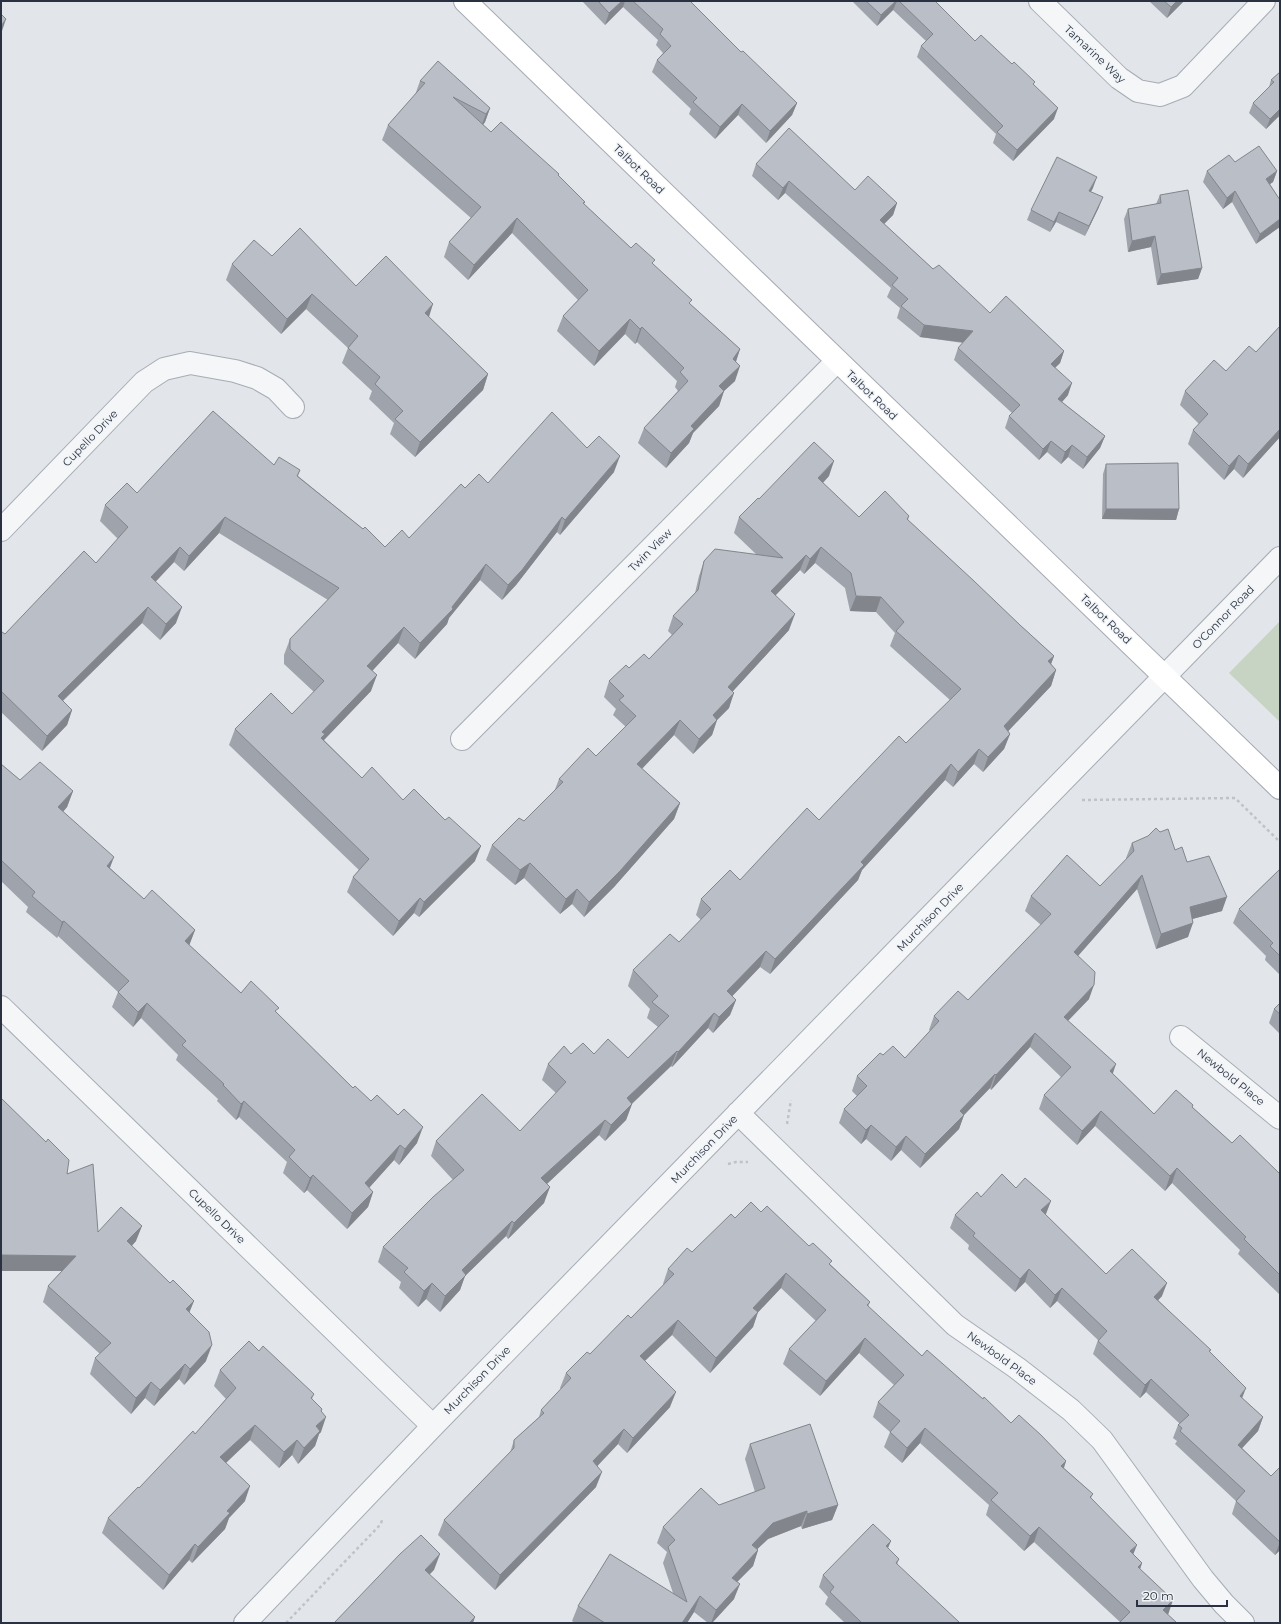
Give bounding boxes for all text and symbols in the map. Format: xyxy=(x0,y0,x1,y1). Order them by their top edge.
street label: Tamarine Way xyxy=(1061,22,1129,86)
street label: Talbot Road xyxy=(610,141,668,197)
street label: Talbot Road xyxy=(843,367,901,423)
street label: Cupello Drive xyxy=(59,406,121,469)
street label: Twin View xyxy=(625,525,675,575)
street label: O'Connor Road xyxy=(1189,582,1257,652)
street label: Talbot Road xyxy=(1077,591,1135,647)
street label: Murchison Drive xyxy=(894,879,967,954)
street label: Newbold Place xyxy=(1194,1045,1268,1109)
street label: Murchison Drive xyxy=(668,1111,741,1186)
street label: Cupello Drive xyxy=(186,1185,249,1247)
street label: Newbold Place xyxy=(964,1328,1040,1388)
street label: Murchison Drive xyxy=(441,1342,514,1417)
scale bar xyxy=(1137,1582,1227,1608)
text: 20 m xyxy=(1143,1588,1174,1603)

